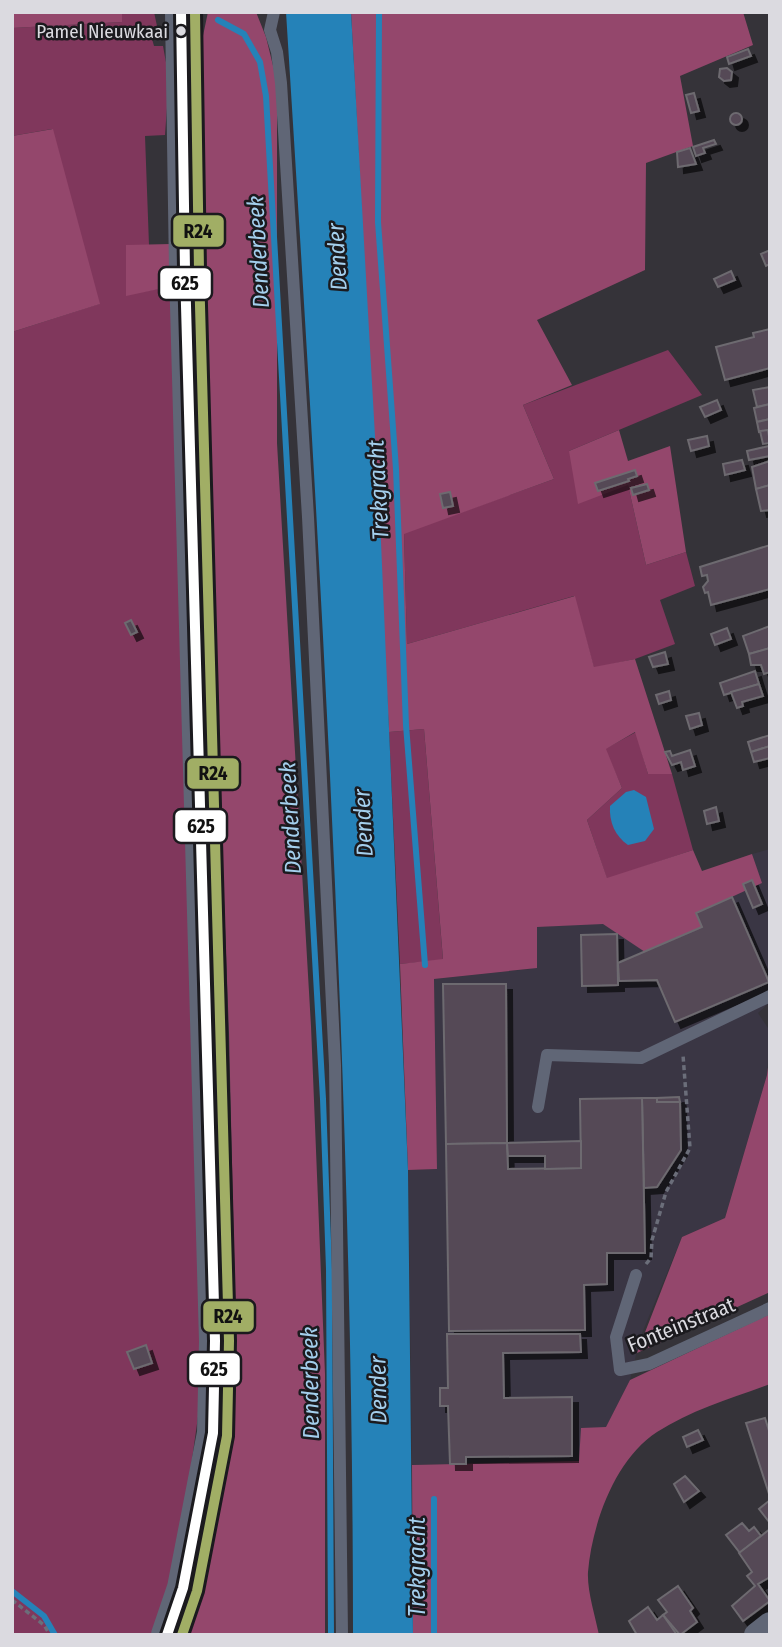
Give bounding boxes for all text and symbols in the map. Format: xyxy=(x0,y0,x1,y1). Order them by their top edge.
place label: Pamel Nieuwkaai xyxy=(36,20,168,43)
marker: Pamel Nieuwkaai xyxy=(174,24,188,38)
water label: Denderbeek xyxy=(241,195,275,309)
line badge: R24 xyxy=(172,214,225,248)
text: R24 xyxy=(184,220,213,243)
water label: Dender xyxy=(321,222,353,291)
line badge: 625 xyxy=(159,267,212,300)
text: 625 xyxy=(171,272,199,295)
water label: Trekgracht xyxy=(361,439,395,541)
line badge: R24 xyxy=(186,757,240,790)
water label: Denderbeek xyxy=(273,761,307,875)
text: R24 xyxy=(199,762,228,785)
water label: Dender xyxy=(347,788,379,857)
line badge: 625 xyxy=(174,809,227,843)
text: 625 xyxy=(187,815,215,838)
street label: Fonteinstraat xyxy=(623,1292,739,1358)
line badge: R24 xyxy=(202,1300,255,1333)
text: R24 xyxy=(214,1305,243,1328)
water label: Denderbeek xyxy=(295,1326,325,1440)
line badge: 625 xyxy=(188,1352,241,1386)
water label: Dender xyxy=(363,1355,393,1424)
text: 625 xyxy=(200,1358,228,1381)
water label: Trekgracht xyxy=(403,1516,431,1617)

